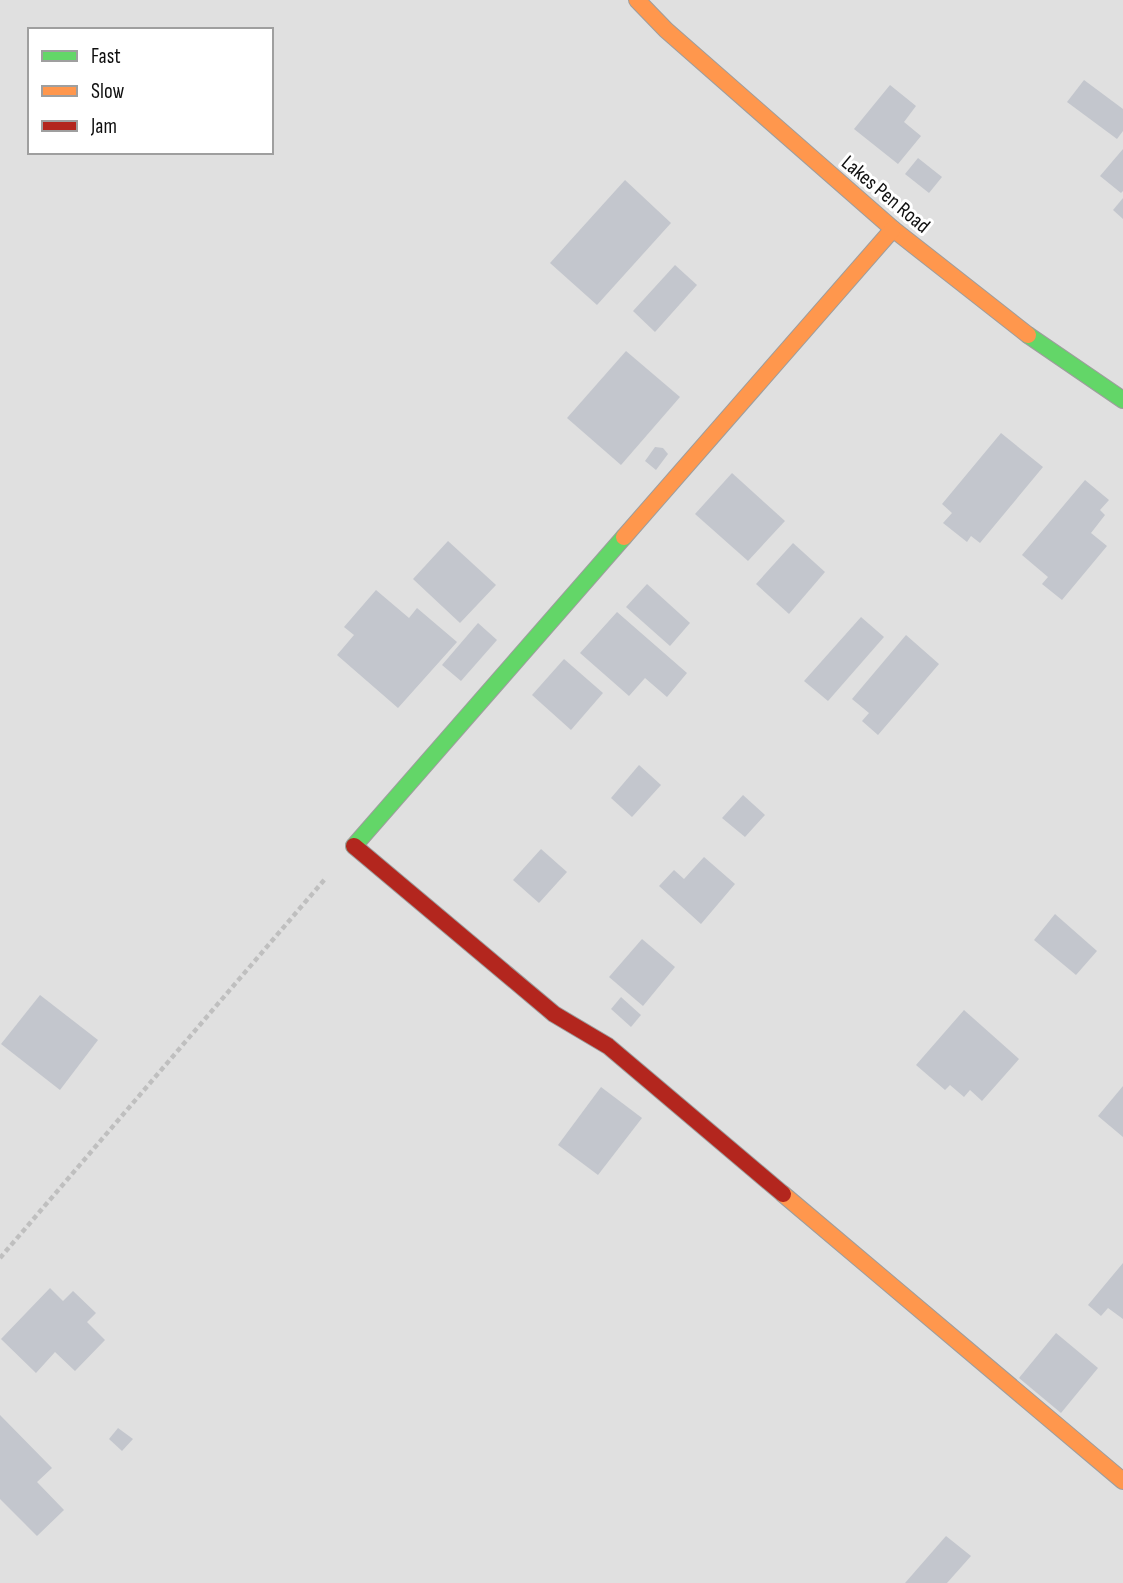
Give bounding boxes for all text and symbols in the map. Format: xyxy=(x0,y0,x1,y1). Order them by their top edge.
legend xyxy=(28,28,273,154)
text: Fast xyxy=(91,44,121,69)
text: Slow xyxy=(91,79,125,104)
text: Jam xyxy=(90,114,117,139)
street label: Lakes Pen Road xyxy=(836,150,935,239)

